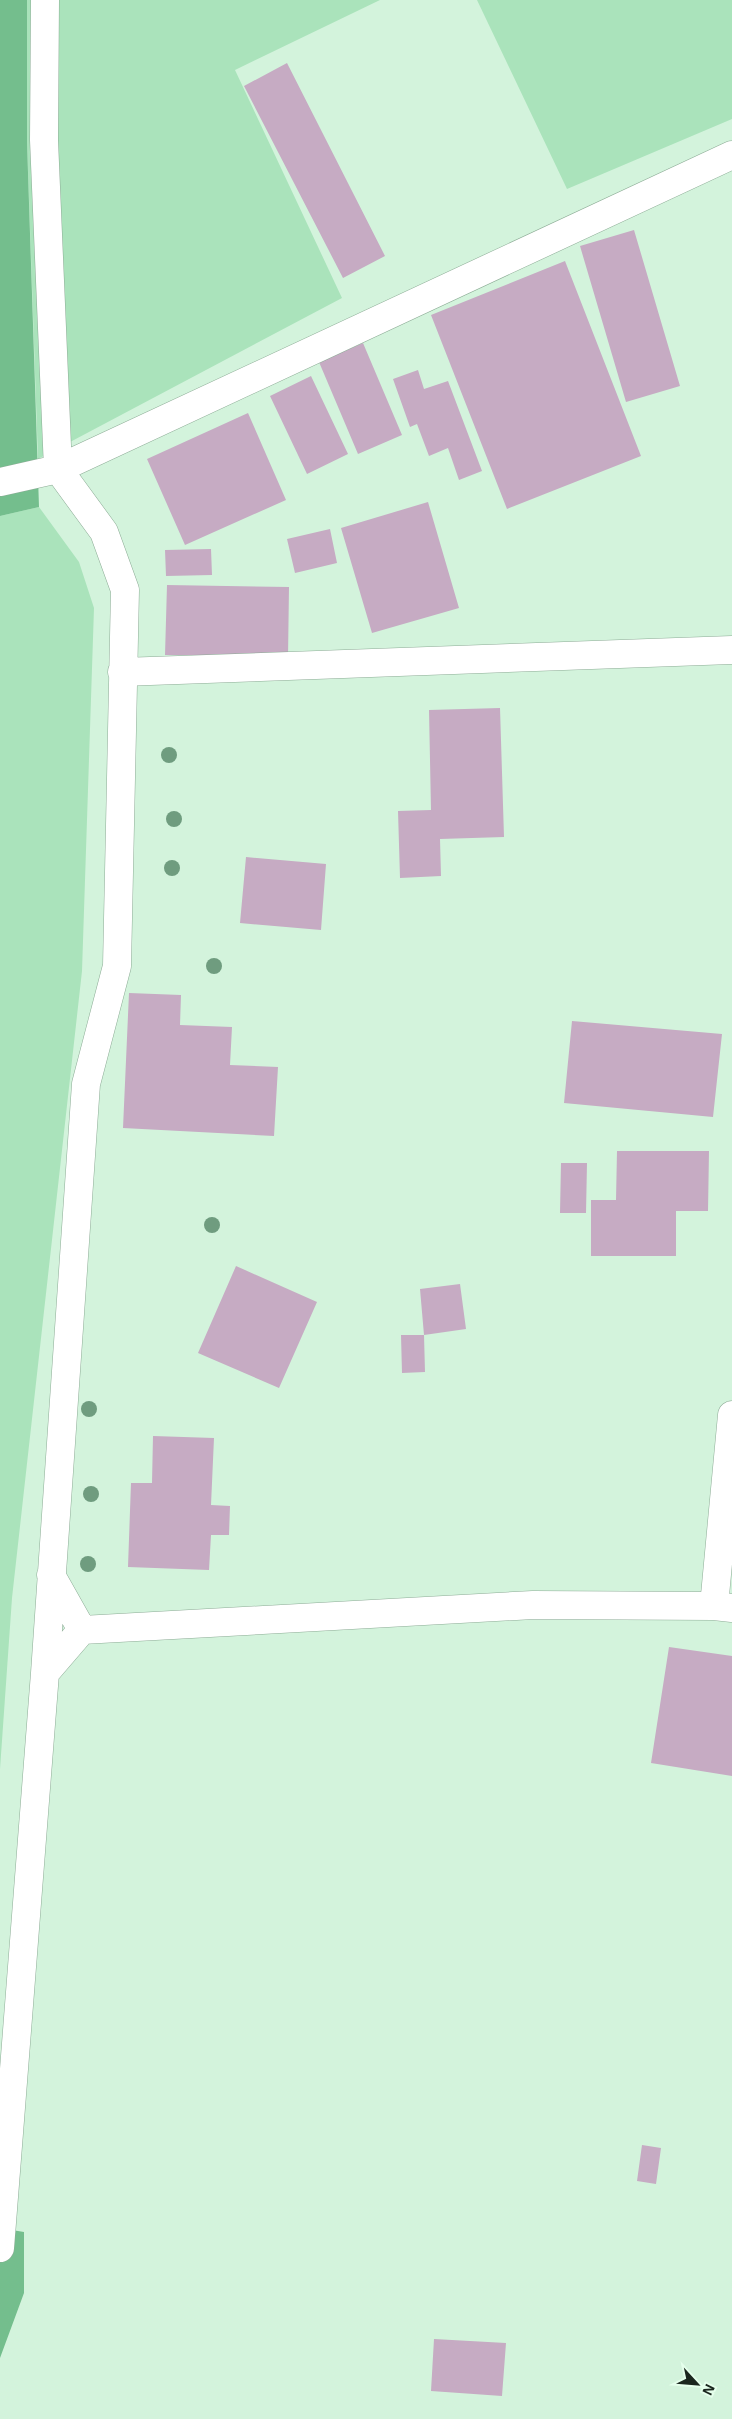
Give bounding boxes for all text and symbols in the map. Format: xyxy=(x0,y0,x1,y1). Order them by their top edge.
north arrow xyxy=(672,2359,722,2409)
text: N xyxy=(699,2382,718,2398)

